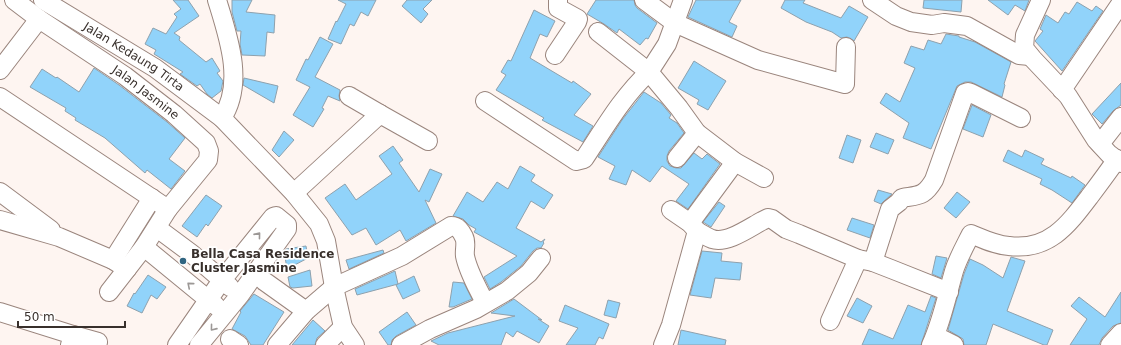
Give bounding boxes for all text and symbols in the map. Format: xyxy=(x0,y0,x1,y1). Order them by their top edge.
street label: Jalan Kedaung Tirta xyxy=(80,19,187,94)
street label: Jalan Jasmine xyxy=(109,62,182,122)
one-way arrow xyxy=(254,232,261,240)
place label: Bella Casa Residence Cluster Jasmine xyxy=(191,247,334,275)
marker: Bella Casa Residence Cluster Jasmine xyxy=(178,256,188,266)
one-way arrow xyxy=(188,283,195,290)
scale bar xyxy=(18,303,125,329)
text: 50 m xyxy=(24,310,55,324)
one-way arrow xyxy=(211,323,218,330)

